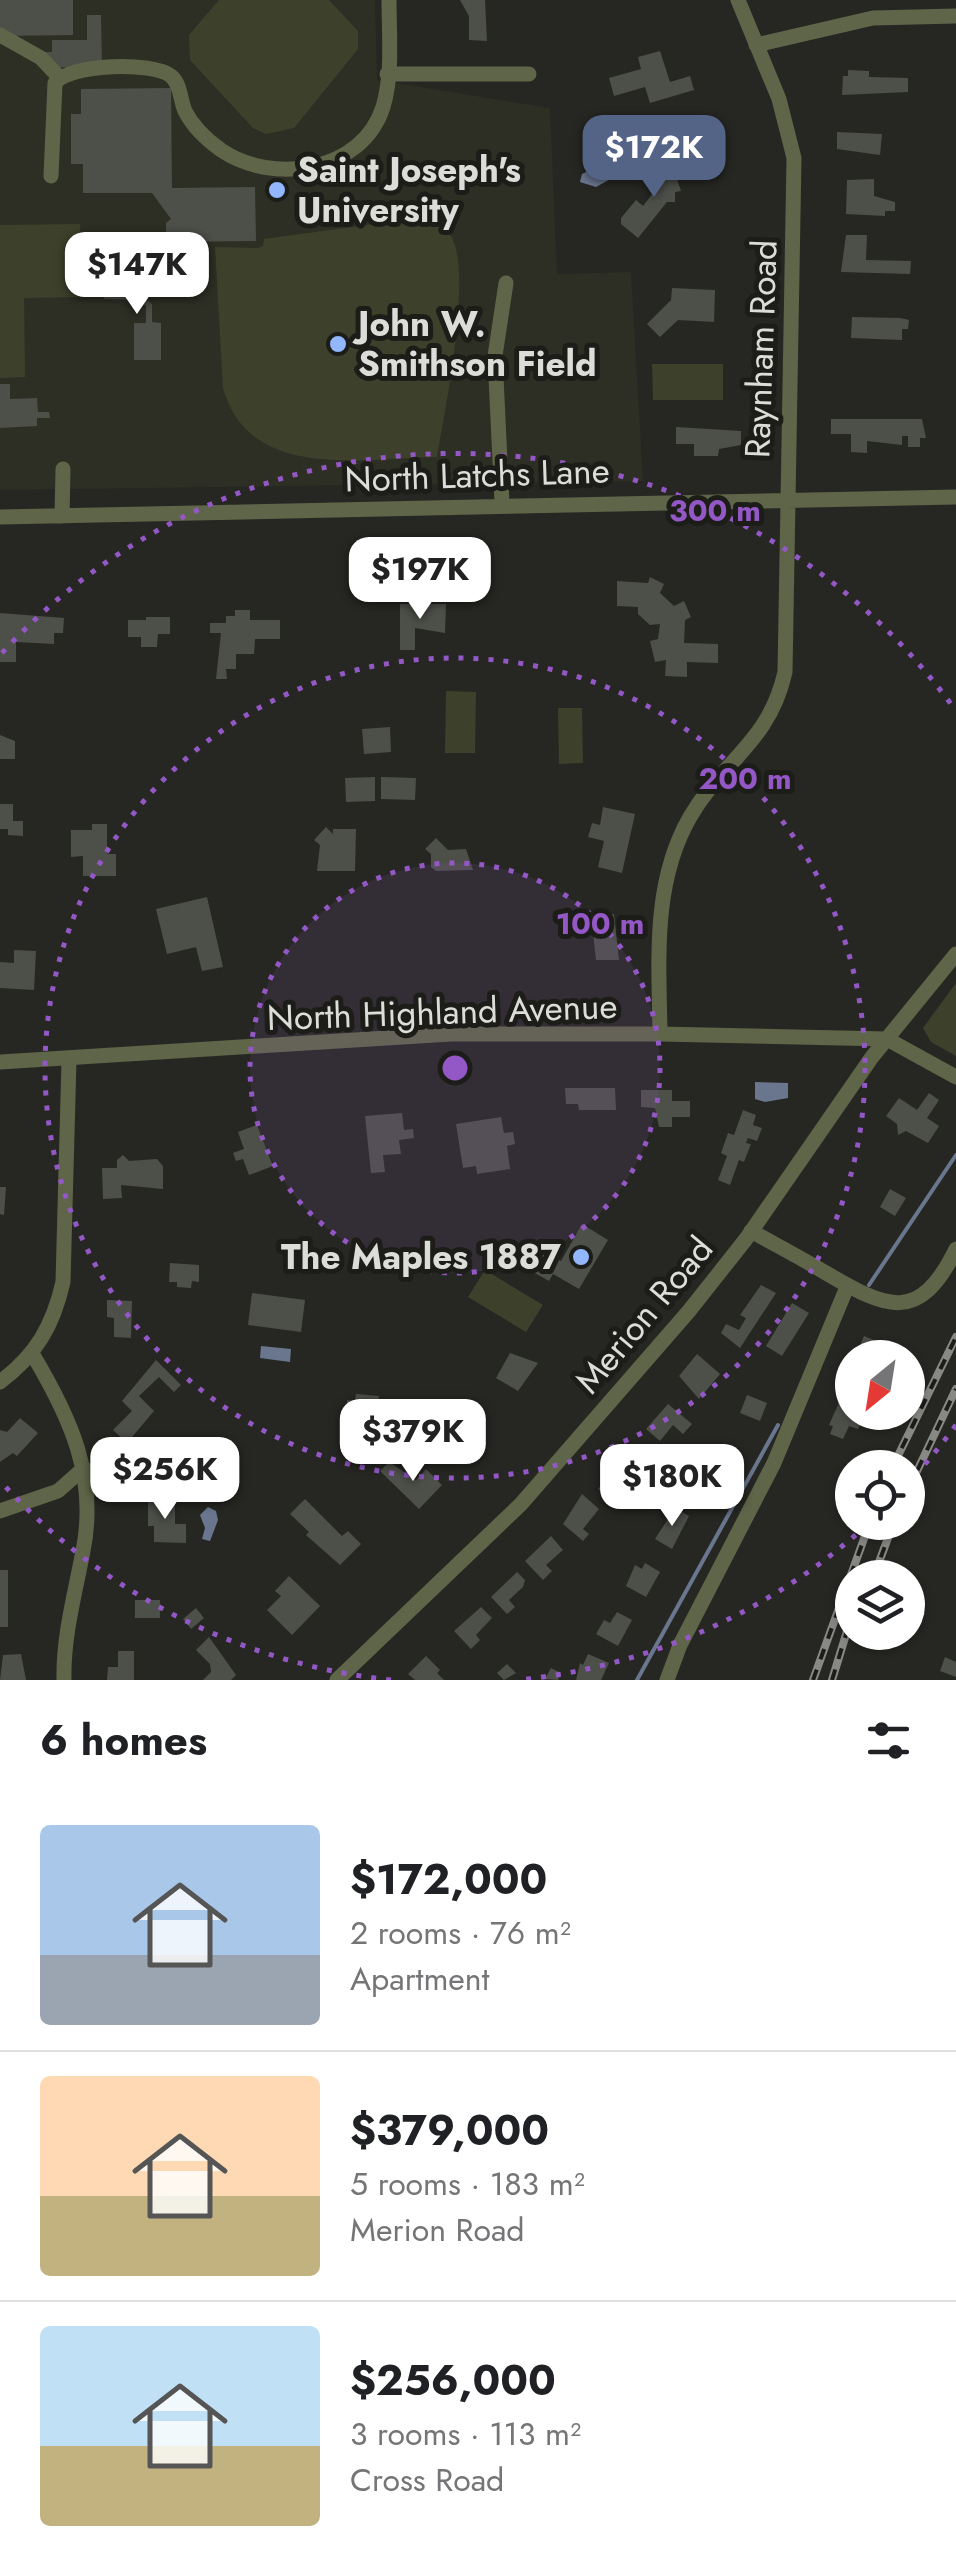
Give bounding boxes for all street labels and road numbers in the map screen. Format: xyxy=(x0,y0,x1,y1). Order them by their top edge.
street label: Raynham Road xyxy=(732,239,790,459)
street label: North Latchs Lane xyxy=(344,445,610,505)
street label: North Highland Avenue xyxy=(266,981,618,1043)
street label: Merion Road xyxy=(563,1226,725,1404)

